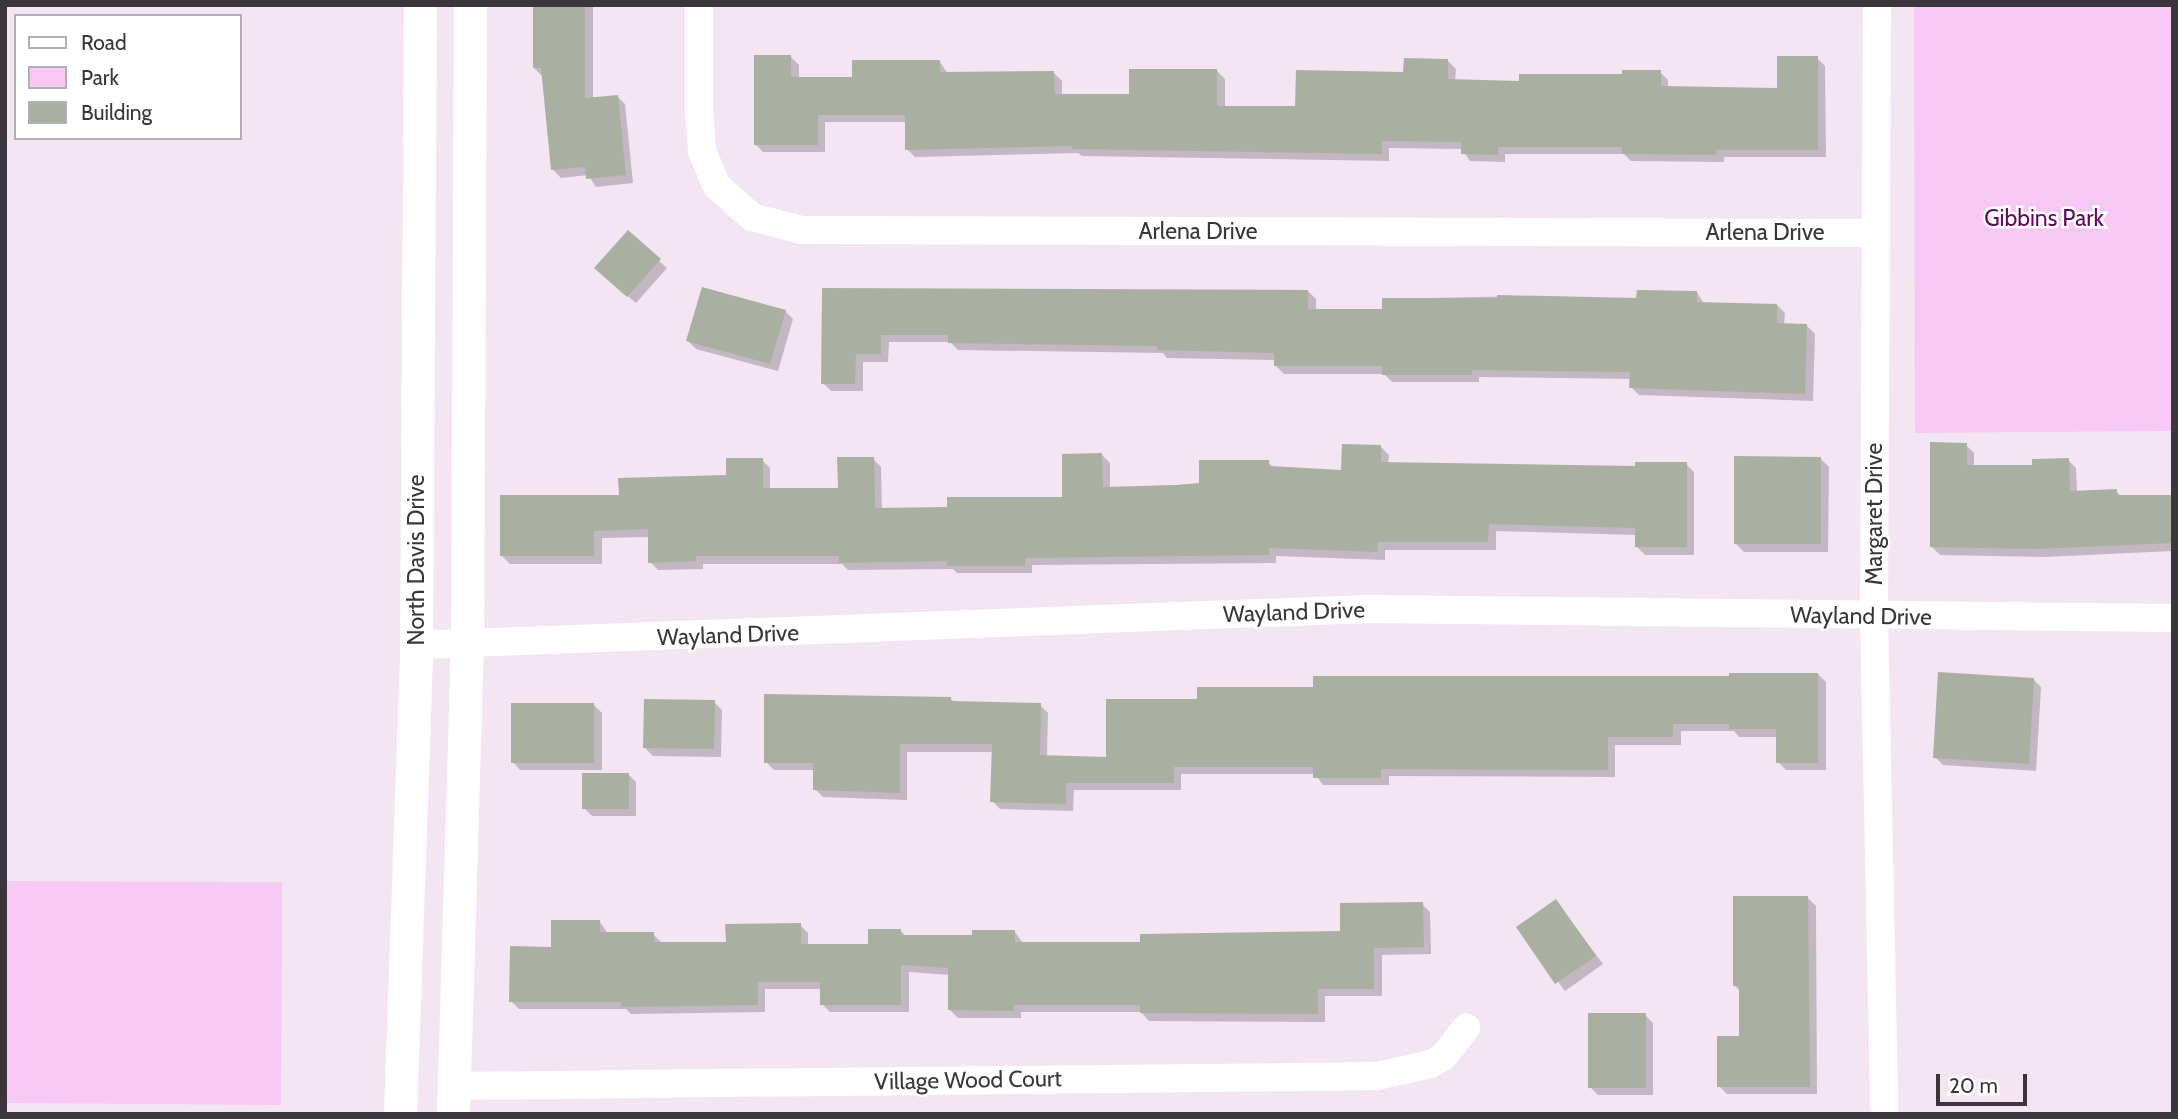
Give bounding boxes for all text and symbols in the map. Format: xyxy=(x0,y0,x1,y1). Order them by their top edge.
legend xyxy=(14,14,242,140)
text: Road xyxy=(81,30,127,55)
text: Park xyxy=(81,65,119,90)
text: Building xyxy=(81,100,152,125)
park label: Gibbins Park xyxy=(1984,204,2104,232)
street label: Arlena Drive xyxy=(1138,217,1258,245)
street label: Arlena Drive xyxy=(1705,218,1825,246)
street label: Margaret Drive xyxy=(1860,443,1888,585)
street label: North Davis Drive xyxy=(402,475,430,645)
street label: Wayland Drive xyxy=(1223,596,1365,628)
street label: Wayland Drive xyxy=(1790,601,1932,631)
street label: Wayland Drive xyxy=(657,619,799,651)
scale bar xyxy=(1940,1060,2031,1104)
street label: Village Wood Court xyxy=(874,1065,1062,1095)
text: 20 m xyxy=(1949,1073,1998,1098)

